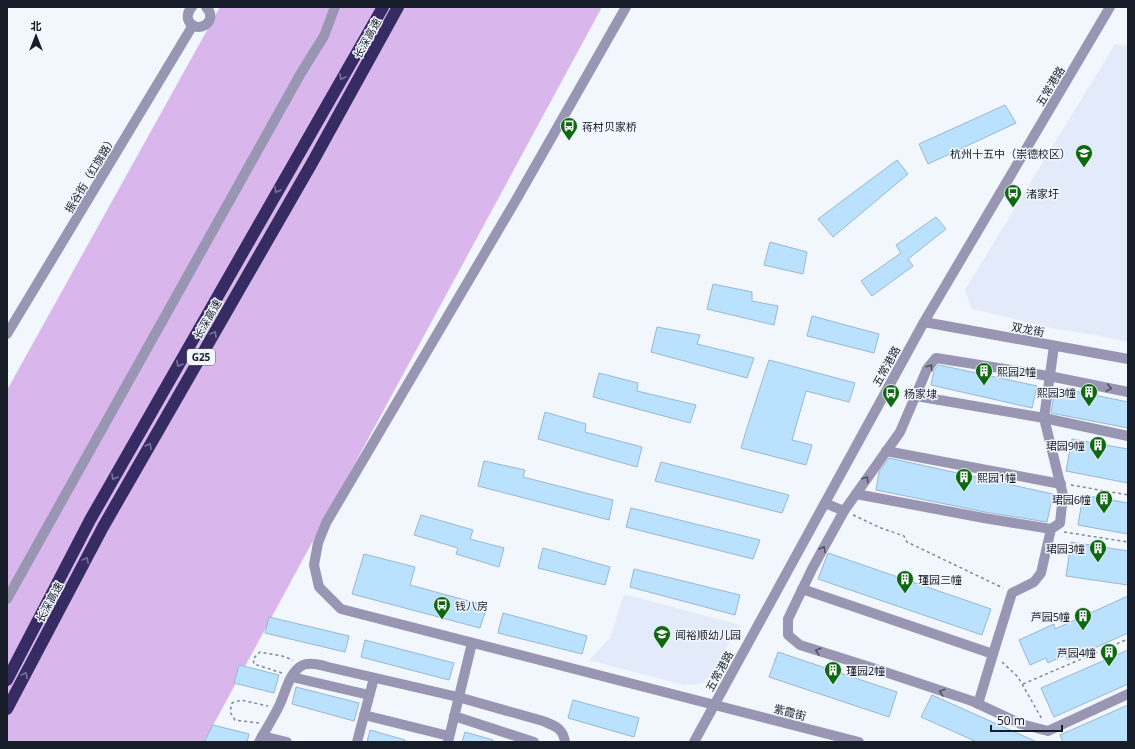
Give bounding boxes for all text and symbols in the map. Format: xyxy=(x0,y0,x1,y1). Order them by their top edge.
street label: 长深高速 xyxy=(350,15,384,61)
north arrow xyxy=(16,16,56,56)
text: 北 xyxy=(31,18,42,33)
street label: 五常港路 xyxy=(1032,63,1068,109)
one-way arrow xyxy=(340,73,347,80)
bus stop icon: 蒋村贝家桥 xyxy=(559,116,579,141)
place label: 蒋村贝家桥 xyxy=(582,119,637,134)
street label: 振谷街（红旗路） xyxy=(61,132,119,216)
school or university icon: 杭州十五中（崇德校区） xyxy=(1074,143,1094,168)
place label: 杭州十五中（崇德校区） xyxy=(950,146,1071,161)
bus stop icon: 渚家圩 xyxy=(1003,183,1023,208)
one-way arrow xyxy=(275,186,282,193)
place label: 渚家圩 xyxy=(1026,186,1059,201)
street label: 长深高速 xyxy=(190,296,224,342)
street label: 双龙街 xyxy=(1010,319,1046,339)
one-way arrow xyxy=(210,331,217,338)
street label: 五常港路 xyxy=(869,343,903,389)
road number: G25 xyxy=(187,349,215,365)
one-way arrow xyxy=(176,360,183,367)
building icon: 熙园2幢 xyxy=(974,361,994,386)
one-way arrow xyxy=(925,364,932,371)
place label: 熙园2幢 xyxy=(997,364,1036,379)
building icon: 熙园3幢 xyxy=(1079,382,1099,407)
bus stop icon: 杨家埭 xyxy=(881,383,901,408)
one-way arrow xyxy=(1105,383,1112,392)
place label: 熙园3幢 xyxy=(1037,385,1076,400)
place label: 杨家埭 xyxy=(904,386,937,401)
building icon: 珺园9幢 xyxy=(1088,435,1108,460)
place label: 珺园9幢 xyxy=(1046,438,1085,453)
one-way arrow xyxy=(145,443,152,450)
building icon: 熙园1幢 xyxy=(954,467,974,492)
place label: 熙园1幢 xyxy=(977,470,1016,485)
one-way arrow xyxy=(112,473,119,480)
one-way arrow xyxy=(861,477,868,484)
building icon: 珺园6幢 xyxy=(1094,489,1114,514)
place label: 珺园6幢 xyxy=(1052,492,1091,507)
building icon: 珺园3幢 xyxy=(1088,538,1108,563)
place label: 珺园3幢 xyxy=(1046,541,1085,556)
one-way arrow xyxy=(819,546,826,553)
one-way arrow xyxy=(81,557,88,564)
building icon: 瑾园三幢 xyxy=(895,569,915,594)
place label: 瑾园三幢 xyxy=(918,572,962,587)
street label: 长深高速 xyxy=(32,579,66,625)
bus stop icon: 钱八房 xyxy=(432,595,452,620)
place label: 钱八房 xyxy=(455,598,488,613)
building icon: 芦园5幢 xyxy=(1073,606,1093,631)
place label: 芦园5幢 xyxy=(1031,609,1070,624)
school or university icon: 闻裕顺幼儿园 xyxy=(652,624,672,649)
place label: 闻裕顺幼儿园 xyxy=(675,627,741,642)
building icon: 芦园4幢 xyxy=(1099,642,1119,667)
place label: 芦园4幢 xyxy=(1057,645,1096,660)
one-way arrow xyxy=(815,647,822,656)
street label: 五常港路 xyxy=(702,648,736,694)
building icon: 瑾园2幢 xyxy=(823,660,843,685)
place label: 瑾园2幢 xyxy=(846,663,885,678)
one-way arrow xyxy=(20,672,28,679)
one-way arrow xyxy=(938,688,945,696)
street label: 紫霞街 xyxy=(772,701,808,723)
scale bar xyxy=(991,707,1062,733)
text: 50 m xyxy=(997,712,1025,729)

